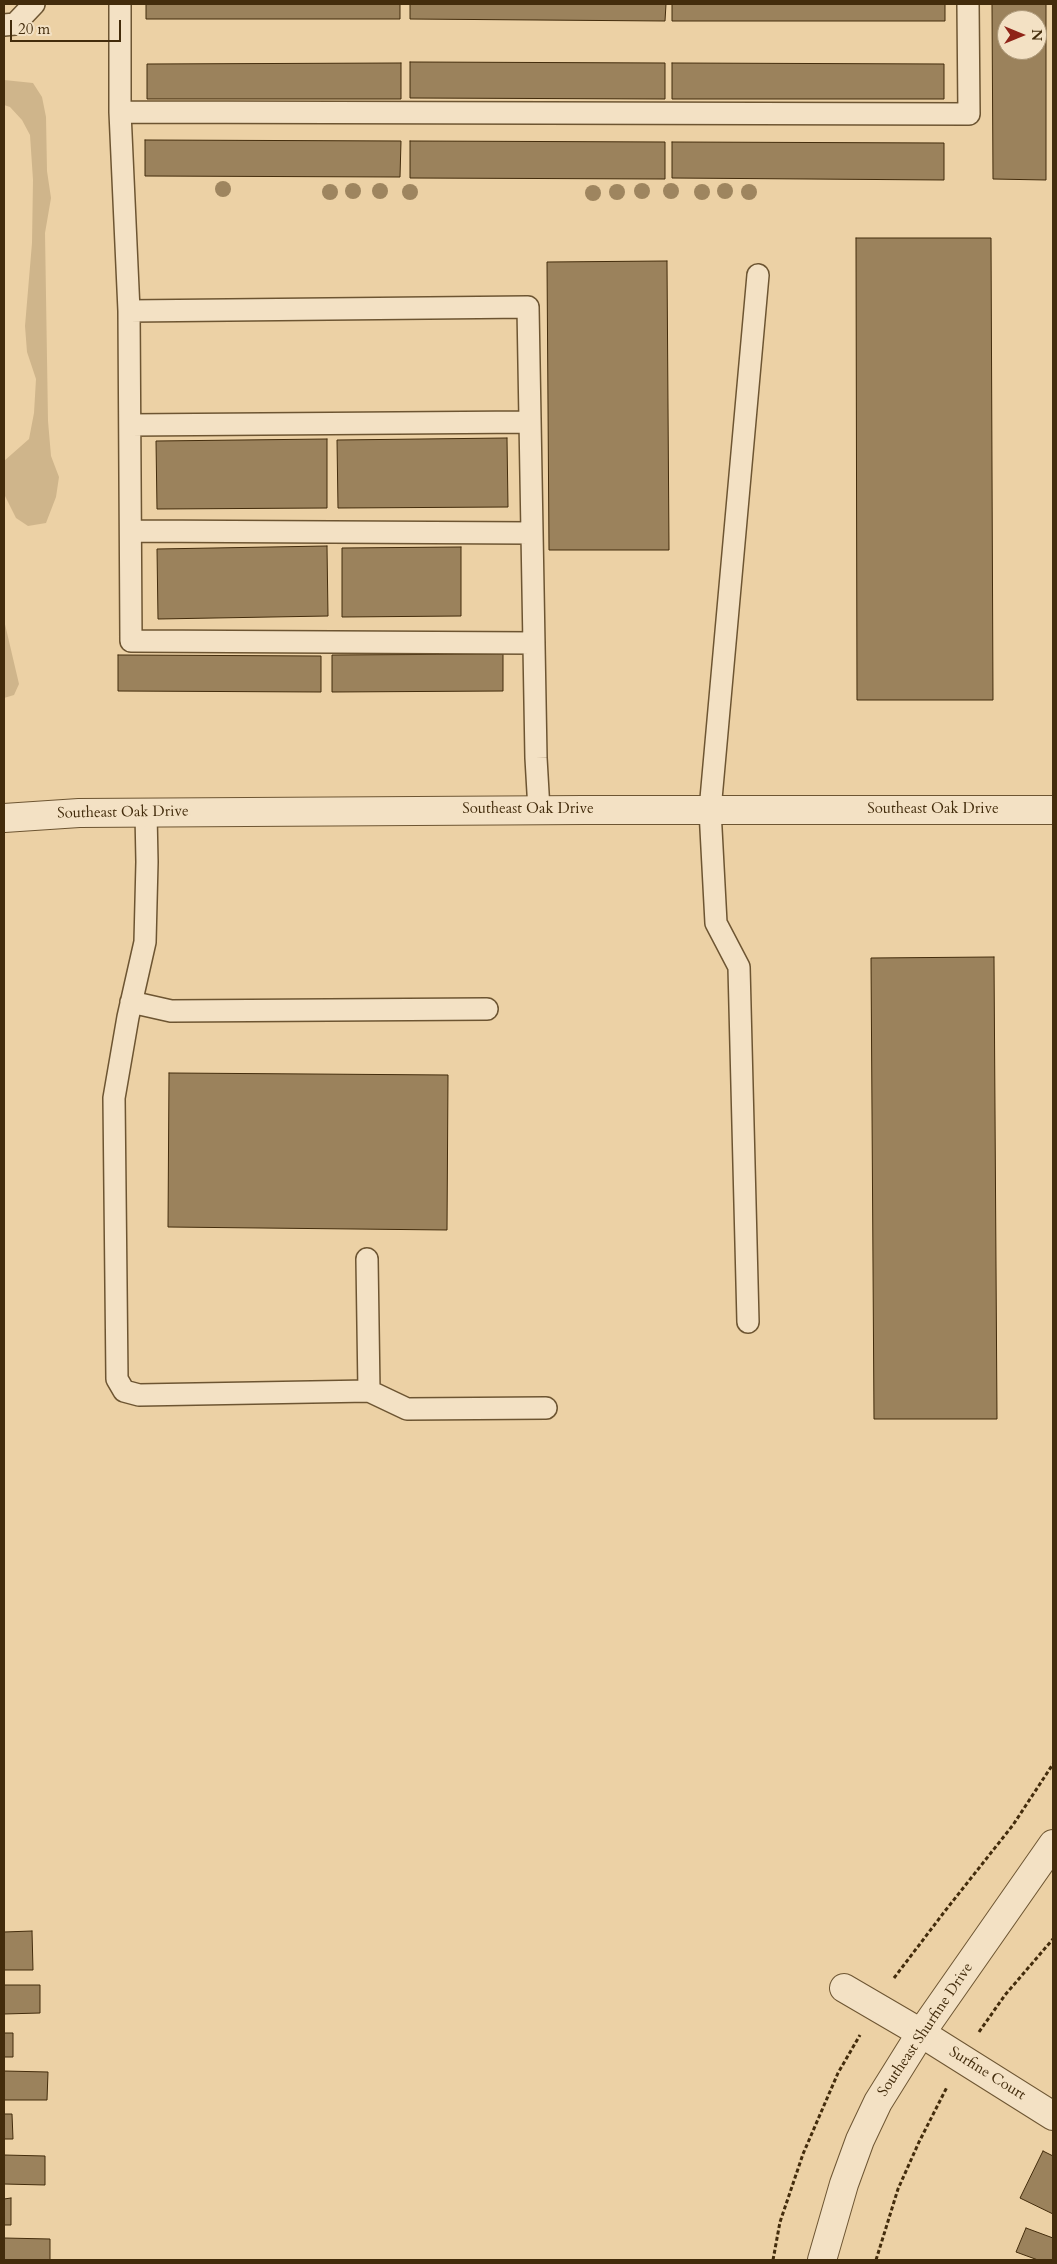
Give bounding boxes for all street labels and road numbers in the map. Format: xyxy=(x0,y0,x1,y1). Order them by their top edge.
street label: Southeast Oak Drive xyxy=(462,801,594,819)
street label: Southeast Oak Drive xyxy=(867,801,999,819)
street label: Southeast Oak Drive xyxy=(57,803,189,823)
street label: Southeast Shurfine Drive xyxy=(875,1960,977,2100)
street label: Surfine Court xyxy=(945,2043,1029,2105)

